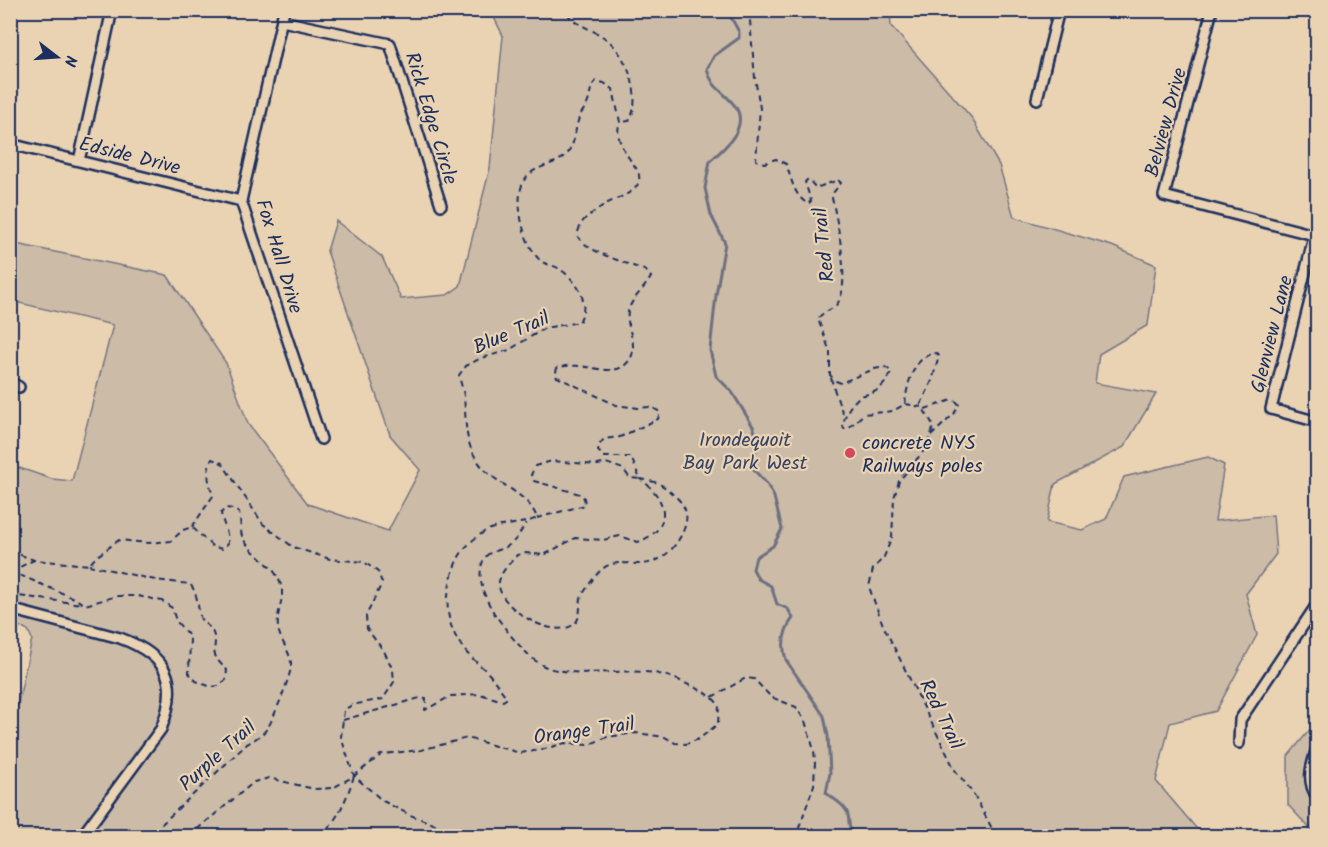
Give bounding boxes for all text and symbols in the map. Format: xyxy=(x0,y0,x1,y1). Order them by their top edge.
north arrow xyxy=(27,27,87,87)
street label: Rick Edge Circle xyxy=(395,48,465,189)
text: N xyxy=(56,52,83,69)
street label: Belview Drive xyxy=(1137,64,1197,181)
street label: Edside Drive xyxy=(75,129,184,185)
street label: Fox Hall Drive xyxy=(245,195,311,318)
street label: Red Trail xyxy=(805,206,845,284)
street label: Glenview Lane xyxy=(1243,272,1303,397)
street label: Blue Trail xyxy=(468,303,555,364)
park label: Irondequoit Bay Park West xyxy=(683,425,808,480)
place label: concrete NYS Railways poles xyxy=(862,428,983,483)
marker: concrete NYS Railways poles xyxy=(843,446,857,460)
street label: Red Trail xyxy=(909,674,971,756)
street label: Orange Trail xyxy=(532,709,637,755)
street label: Purple Trail xyxy=(172,713,264,800)

